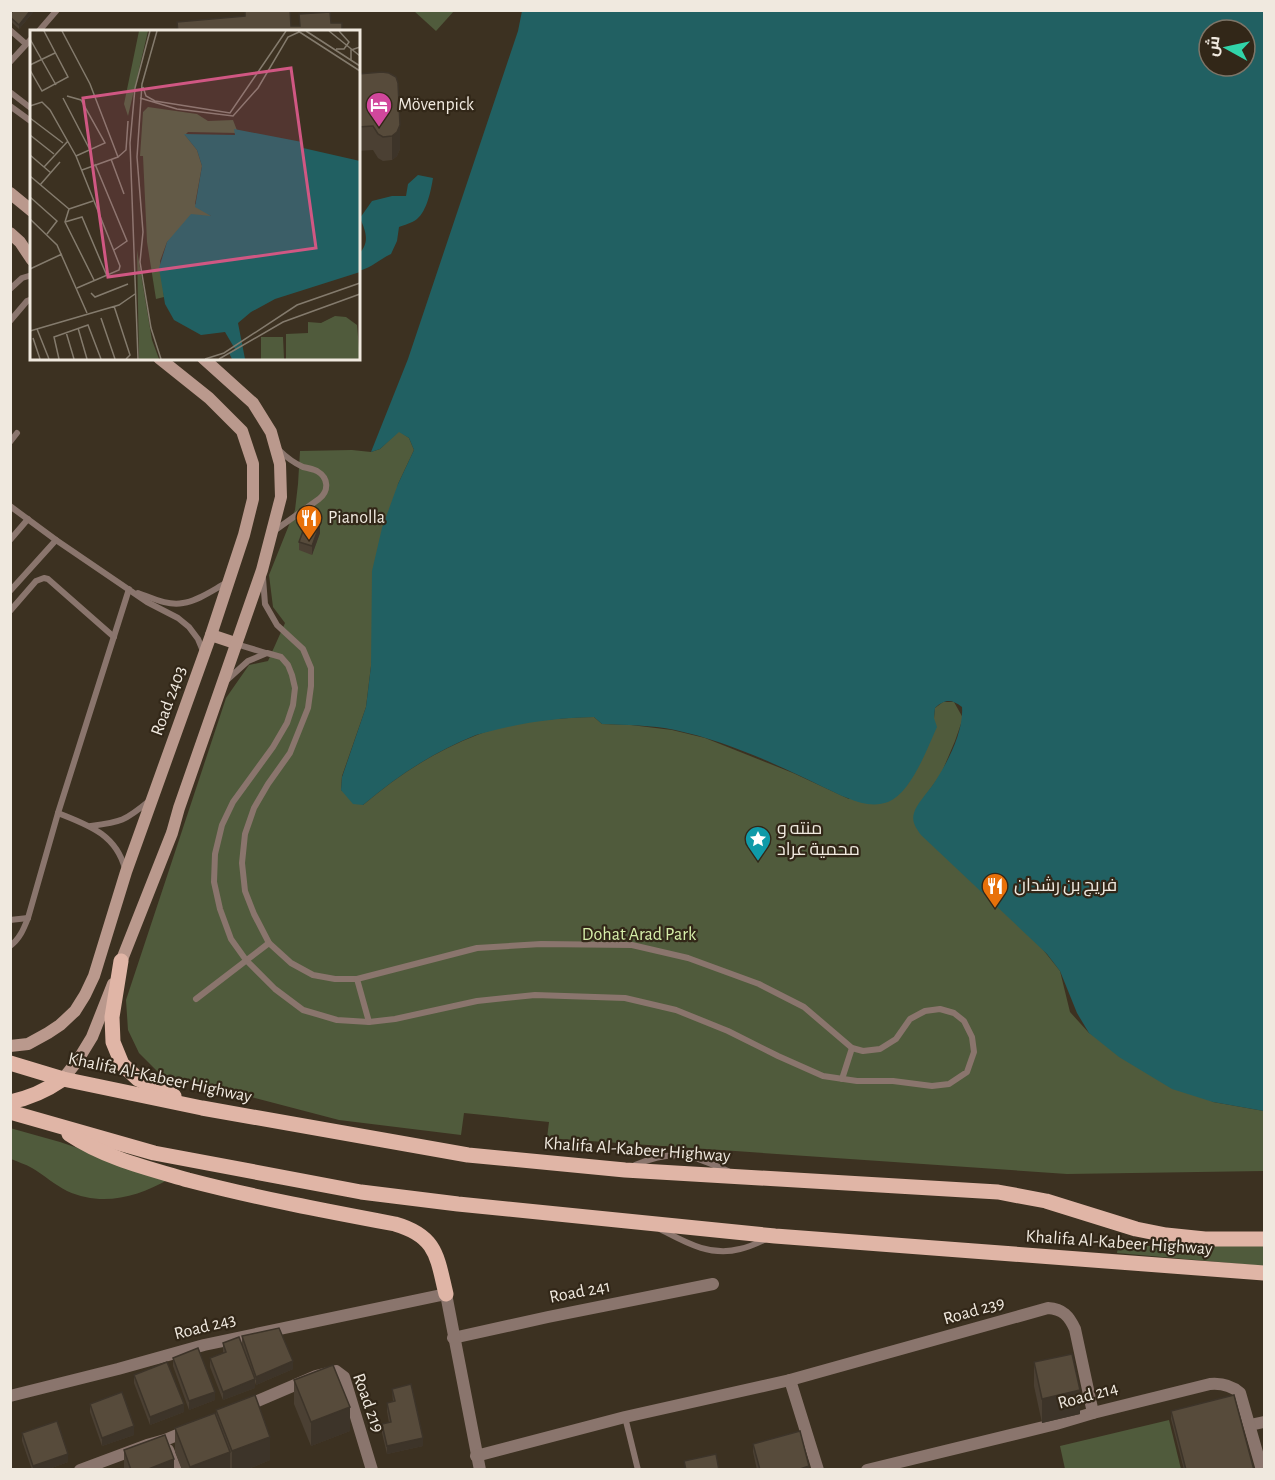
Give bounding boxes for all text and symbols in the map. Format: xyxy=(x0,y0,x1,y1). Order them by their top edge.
north arrow xyxy=(1197,18,1257,78)
inset map xyxy=(30,30,360,360)
text: ش xyxy=(1203,35,1223,57)
hotel icon: Mövenpick xyxy=(364,90,394,128)
place label: Mövenpick xyxy=(398,96,475,114)
restaurant icon: Pianolla xyxy=(294,503,324,541)
place label: Pianolla xyxy=(328,509,385,527)
street label: Road 2403 xyxy=(148,664,190,738)
place label: منته و محمية عراد xyxy=(777,820,860,860)
place icon: منته و محمية عراد xyxy=(743,824,773,862)
restaurant icon: فريج بن رشدان xyxy=(980,871,1010,909)
place label: فريج بن رشدان xyxy=(1014,876,1117,897)
park label: Dohat Arad Park xyxy=(582,926,697,944)
street label: Khalifa Al-Kabeer Highway xyxy=(66,1050,254,1106)
street label: Khalifa Al-Kabeer Highway xyxy=(543,1134,731,1166)
street label: Khalifa Al-Kabeer Highway xyxy=(1025,1227,1213,1259)
street label: Road 241 xyxy=(548,1277,612,1307)
street label: Road 239 xyxy=(941,1294,1007,1328)
street label: Road 243 xyxy=(172,1311,238,1343)
street label: Road 219 xyxy=(349,1371,387,1435)
street label: Road 214 xyxy=(1056,1379,1121,1413)

